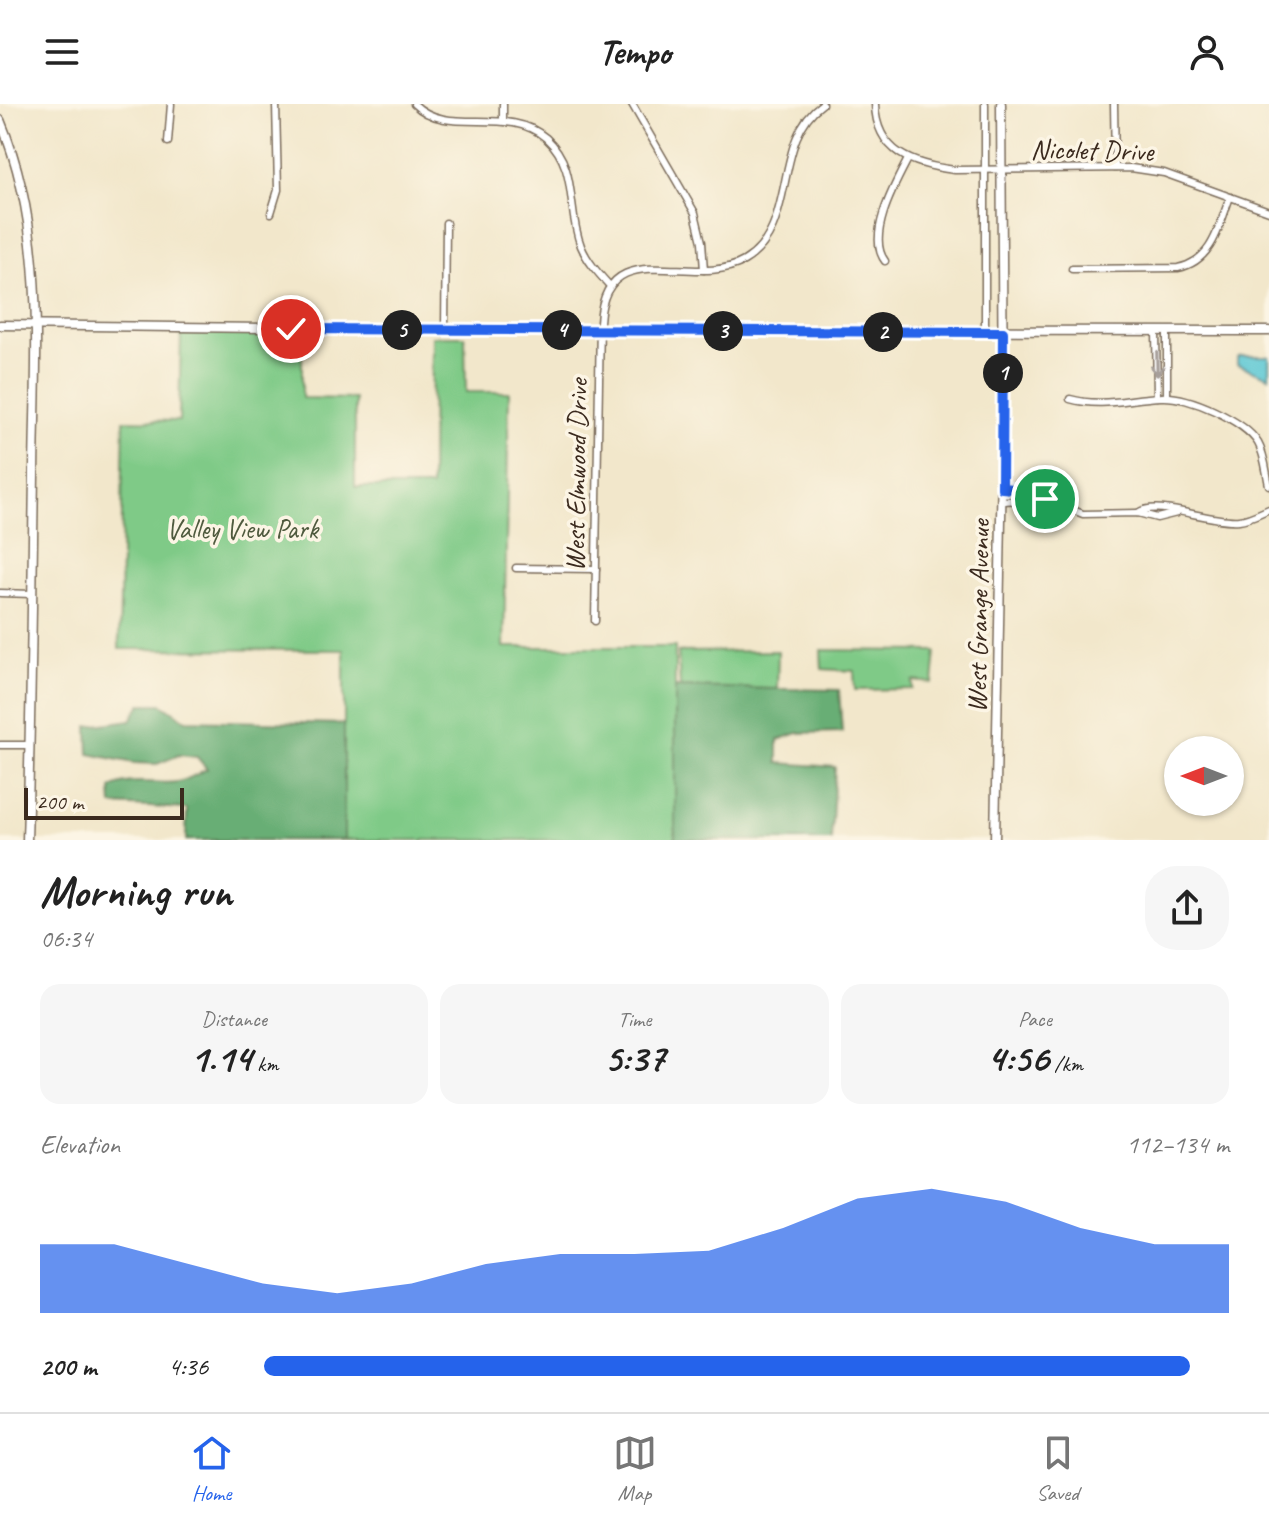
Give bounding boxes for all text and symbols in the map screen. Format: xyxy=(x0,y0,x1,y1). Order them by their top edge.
text: Tempo xyxy=(598,29,671,75)
icon: menu xyxy=(40,30,84,74)
icon: person xyxy=(1185,30,1229,74)
street label: Nicolet Drive xyxy=(1030,131,1155,169)
pin xyxy=(257,295,325,363)
icon: check xyxy=(269,307,313,351)
pin: 5 xyxy=(382,310,422,350)
pin: 4 xyxy=(542,310,582,350)
pin: 3 xyxy=(703,311,743,351)
pin: 2 xyxy=(863,312,903,352)
text: 5 xyxy=(397,316,407,344)
text: 4 xyxy=(557,316,567,344)
text: 3 xyxy=(718,317,728,345)
text: 2 xyxy=(878,318,888,346)
one-way arrow xyxy=(1149,350,1164,377)
pin: 1 xyxy=(983,353,1023,393)
text: 1 xyxy=(998,359,1008,387)
street label: West Elmwood Drive xyxy=(557,377,595,572)
pin xyxy=(1011,465,1079,533)
icon: arrive xyxy=(1023,477,1067,521)
park label: Valley View Park xyxy=(166,511,320,546)
street label: West Grange Avenue xyxy=(959,517,997,713)
north arrow xyxy=(1164,736,1244,816)
map controls xyxy=(1164,736,1244,816)
scale bar xyxy=(24,784,184,820)
text: 200 m xyxy=(36,788,83,816)
text: Morning run xyxy=(40,864,232,919)
button: share xyxy=(1145,866,1229,950)
text: 06:34 xyxy=(40,922,92,955)
text: Distance xyxy=(201,1005,267,1033)
text: Time xyxy=(618,1005,651,1033)
text: Pace xyxy=(1018,1005,1052,1033)
text: 1.14 xyxy=(190,1033,252,1083)
text: 5:37 xyxy=(604,1033,665,1083)
text: 4:56 xyxy=(987,1033,1049,1083)
text: km xyxy=(252,1050,279,1078)
text: /km xyxy=(1049,1050,1083,1078)
text: Elevation xyxy=(40,1128,120,1161)
text: 112–134 m xyxy=(1126,1128,1229,1161)
text: 200 m xyxy=(40,1350,96,1383)
text: 4:36 xyxy=(168,1350,208,1383)
tab: Home xyxy=(190,1431,234,1507)
tab: Map xyxy=(613,1431,657,1507)
tab: Saved xyxy=(1036,1431,1080,1507)

